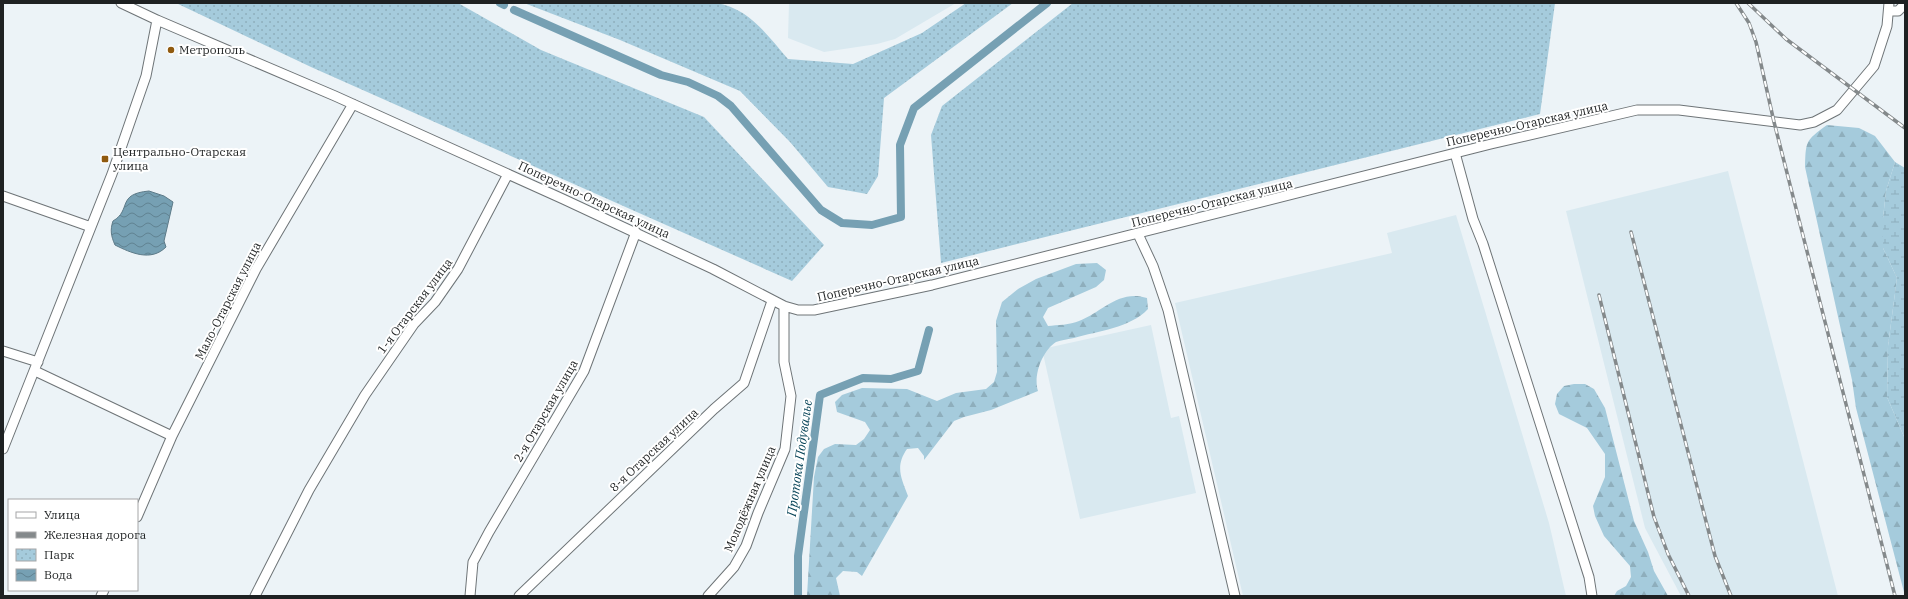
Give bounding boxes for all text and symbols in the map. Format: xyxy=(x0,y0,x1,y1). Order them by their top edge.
place label: Метрополь xyxy=(179,42,245,57)
marker: Метрополь xyxy=(166,45,176,55)
street label: Поперечно-Отарская улица xyxy=(1444,97,1610,149)
place label: Центрально-Отарская улица xyxy=(113,144,246,173)
marker: Центрально-Отарская улица xyxy=(100,154,110,164)
street label: Поперечно-Отарская улица xyxy=(516,158,673,242)
street label: Поперечно-Отарская улица xyxy=(1130,175,1295,230)
street label: Мало-Отарская улица xyxy=(191,239,264,362)
street label: Поперечно-Отарская улица xyxy=(815,252,981,304)
street label: 1-я Отарская улица xyxy=(374,255,456,356)
street label: 2-я Отарская улица xyxy=(510,357,581,465)
water label: Протока Подувалье xyxy=(783,398,816,519)
street label: 8-я Отарская улица xyxy=(606,404,701,495)
street label: Молодёжная улица xyxy=(720,443,779,554)
legend xyxy=(8,499,138,591)
text: Улица xyxy=(44,507,81,522)
text: Железная дорога xyxy=(44,527,147,542)
text: Парк xyxy=(44,547,74,562)
text: Вода xyxy=(44,567,73,582)

